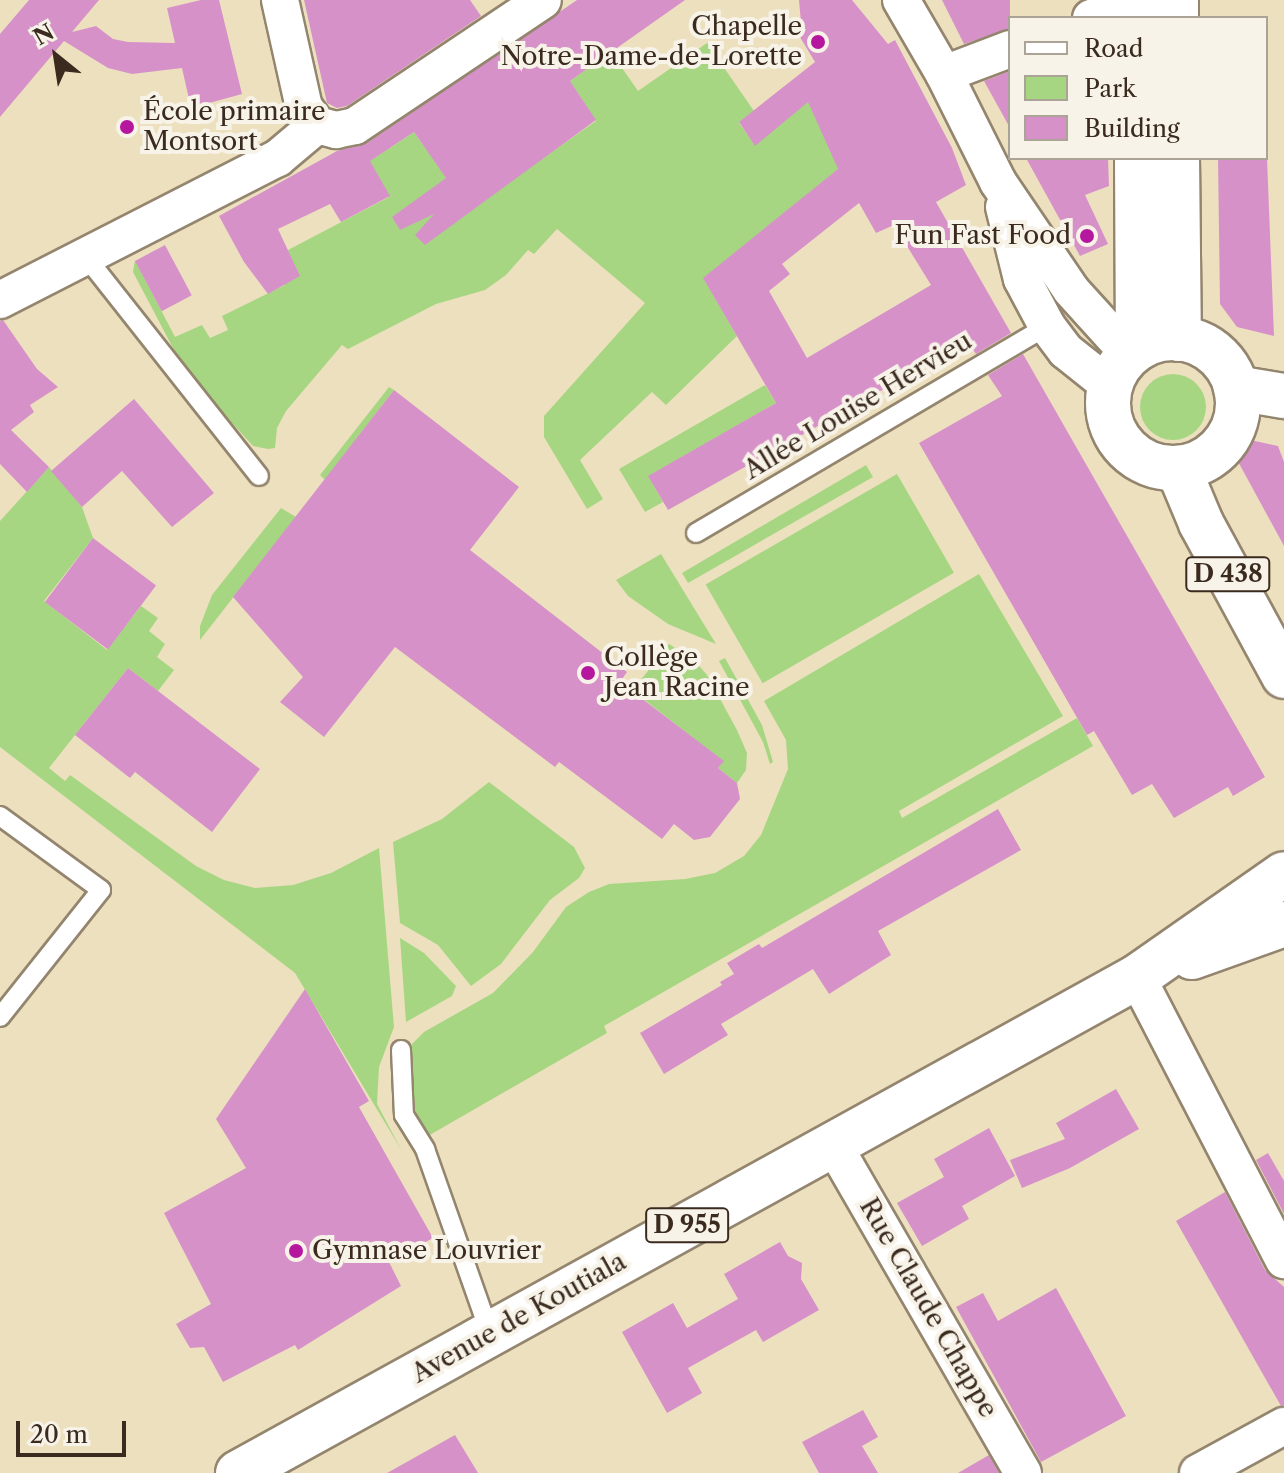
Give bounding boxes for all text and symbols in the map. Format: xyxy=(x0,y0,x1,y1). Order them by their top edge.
place label: Chapelle Notre-Dame-de-Lorette xyxy=(501,11,802,72)
north arrow xyxy=(16,16,96,96)
legend xyxy=(1008,16,1268,160)
text: N xyxy=(29,18,59,51)
marker: Chapelle Notre-Dame-de-Lorette xyxy=(809,33,827,51)
text: Road xyxy=(1084,34,1143,63)
text: Park xyxy=(1084,74,1136,103)
place label: École primaire Montsort xyxy=(143,96,326,158)
text: Building xyxy=(1084,114,1180,143)
marker: École primaire Montsort xyxy=(118,118,136,136)
place label: Fun Fast Food xyxy=(894,220,1071,252)
marker: Fun Fast Food xyxy=(1078,227,1096,245)
street label: Allée Louise Hervieu xyxy=(738,326,978,486)
road number: D 438 xyxy=(1184,554,1272,594)
place label: Collège Jean Racine xyxy=(604,642,749,704)
marker: Collège Jean Racine xyxy=(579,664,597,682)
street label: Rue Claude Chappe xyxy=(852,1193,1004,1423)
road number: D 955 xyxy=(645,1205,729,1245)
place label: Gymnase Louvrier xyxy=(312,1235,541,1267)
marker: Gymnase Louvrier xyxy=(287,1242,305,1260)
street label: Avenue de Koutiala xyxy=(406,1246,632,1390)
scale bar xyxy=(20,1405,130,1455)
text: 20 m xyxy=(30,1420,88,1449)

